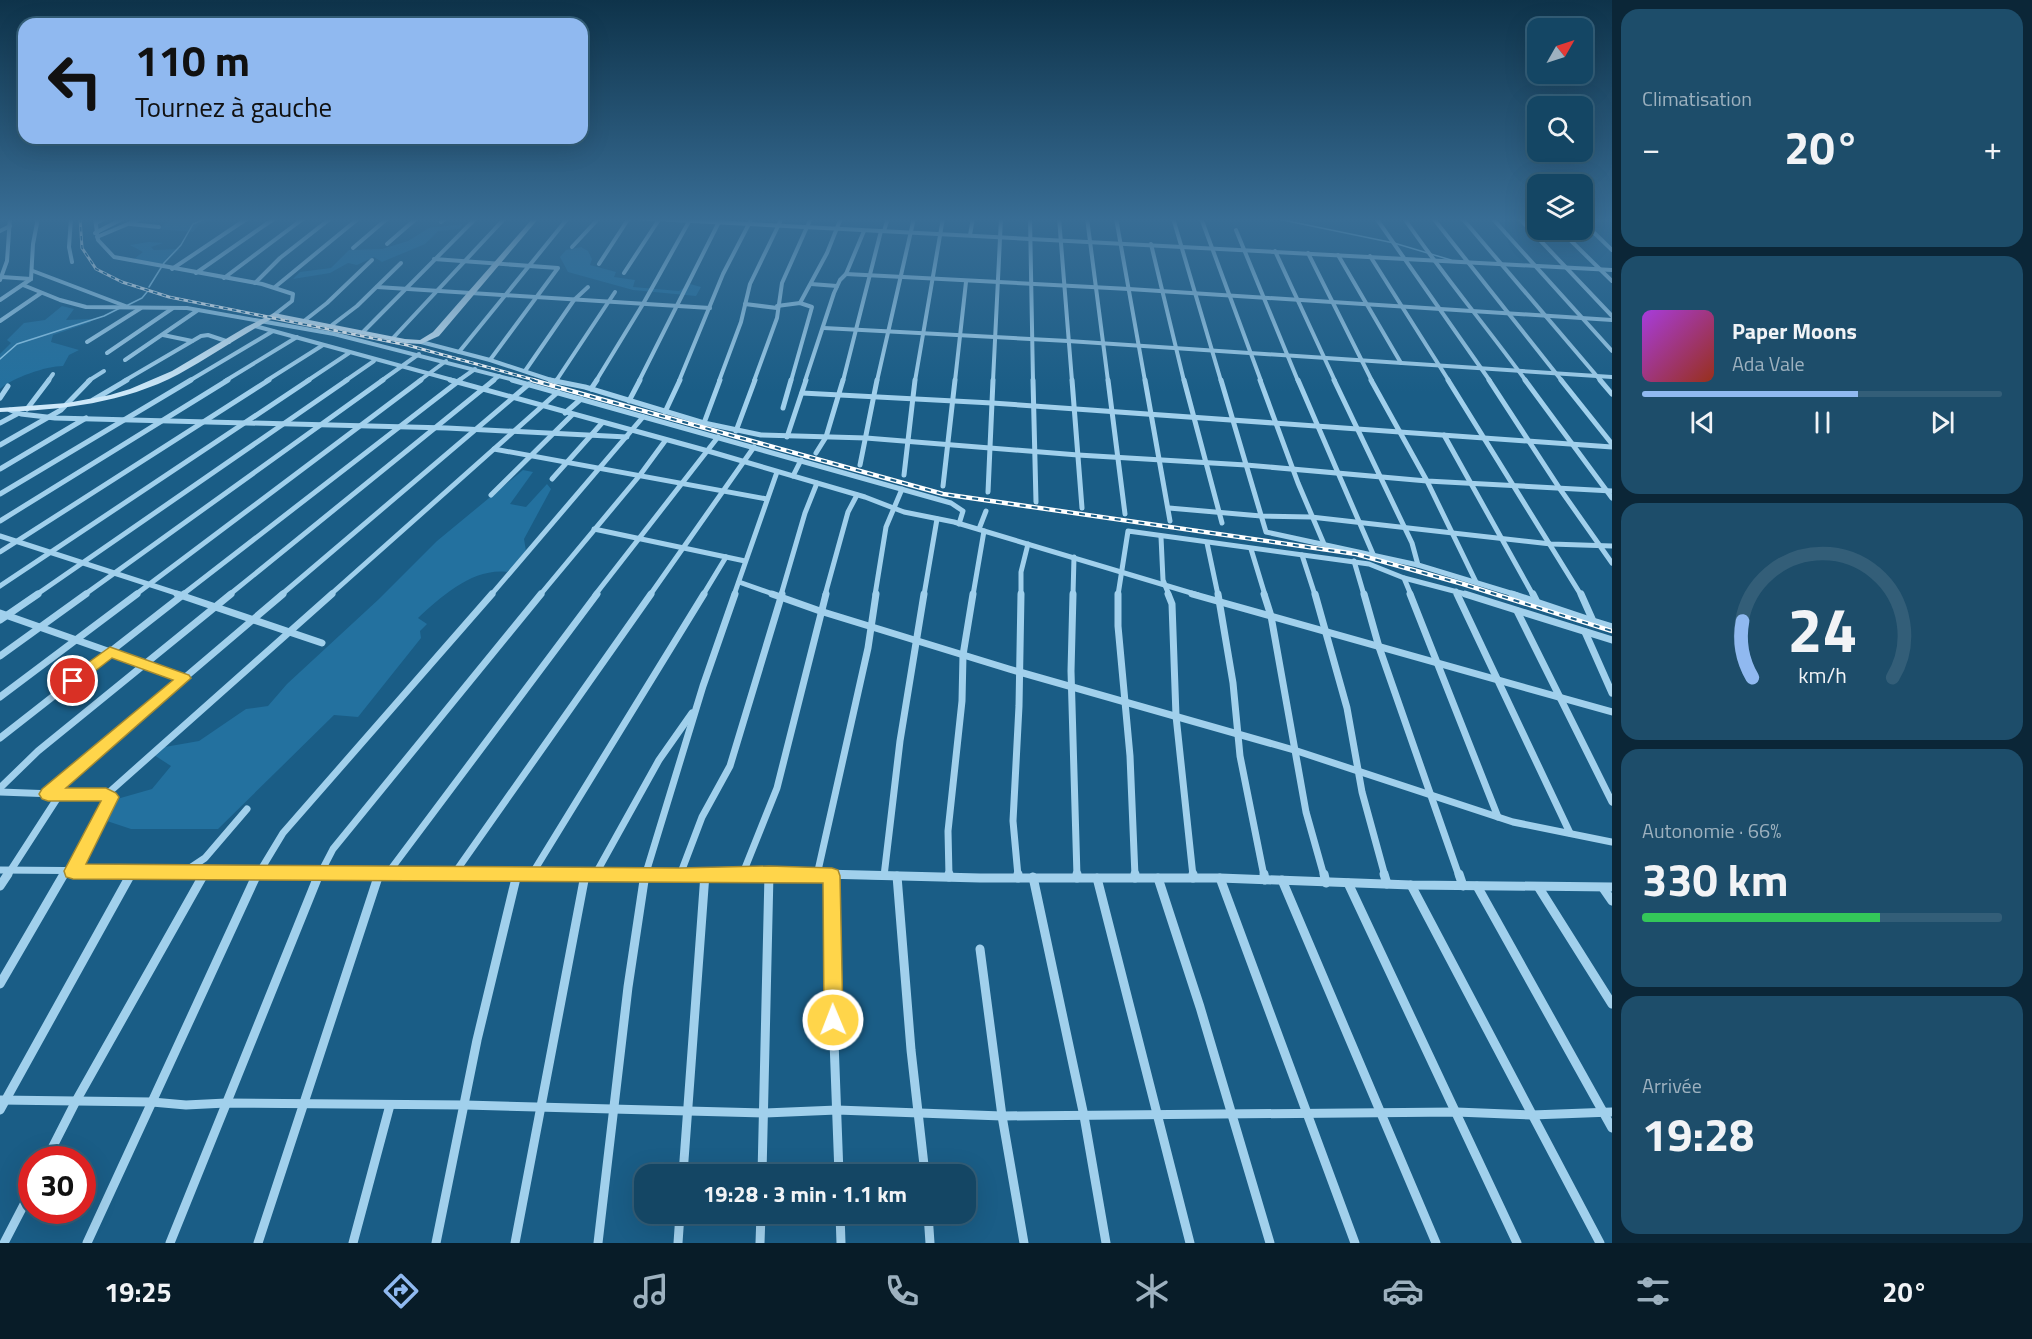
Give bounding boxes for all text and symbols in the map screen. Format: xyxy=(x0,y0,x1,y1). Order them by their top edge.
north arrow xyxy=(1527,18,1593,84)
map controls xyxy=(1527,18,1593,240)
text: 110 m xyxy=(135,28,250,92)
icon: left xyxy=(36,42,114,120)
text: Climatisation xyxy=(1642,83,1752,114)
text: Tournez à gauche xyxy=(135,86,332,127)
button: search xyxy=(1527,96,1593,162)
text: 20° xyxy=(1784,113,1860,181)
text: − xyxy=(1642,123,1660,173)
text: + xyxy=(1984,123,2002,173)
button: layers xyxy=(1527,174,1593,240)
text: Paper Moons xyxy=(1732,314,1857,348)
text: Ada Vale xyxy=(1732,348,1805,379)
icon: previous xyxy=(1686,406,1719,439)
icon: pause xyxy=(1806,406,1839,439)
icon: next xyxy=(1926,406,1959,439)
text: 24 xyxy=(1787,582,1857,677)
pin xyxy=(47,655,98,706)
text: km/h xyxy=(1798,660,1846,692)
icon: arrive xyxy=(56,664,89,697)
text: Autonomie · 66% xyxy=(1642,815,1781,846)
text: 330 km xyxy=(1642,845,1788,913)
position arrow xyxy=(801,988,865,1052)
text: Arrivée xyxy=(1642,1070,1702,1101)
text: 19:28 xyxy=(1642,1100,1754,1168)
speed limit sign: 30 xyxy=(18,1146,96,1224)
text: 19:28 · 3 min · 1.1 km xyxy=(703,1177,907,1211)
icon: directions xyxy=(380,1270,422,1312)
icon: music xyxy=(630,1270,672,1312)
icon: phone xyxy=(881,1270,923,1312)
icon: climate xyxy=(1131,1270,1173,1312)
icon: car xyxy=(1382,1270,1424,1312)
icon: filters xyxy=(1632,1270,1674,1312)
text: 19:25 xyxy=(104,1271,172,1312)
text: 20° xyxy=(1882,1271,1928,1312)

